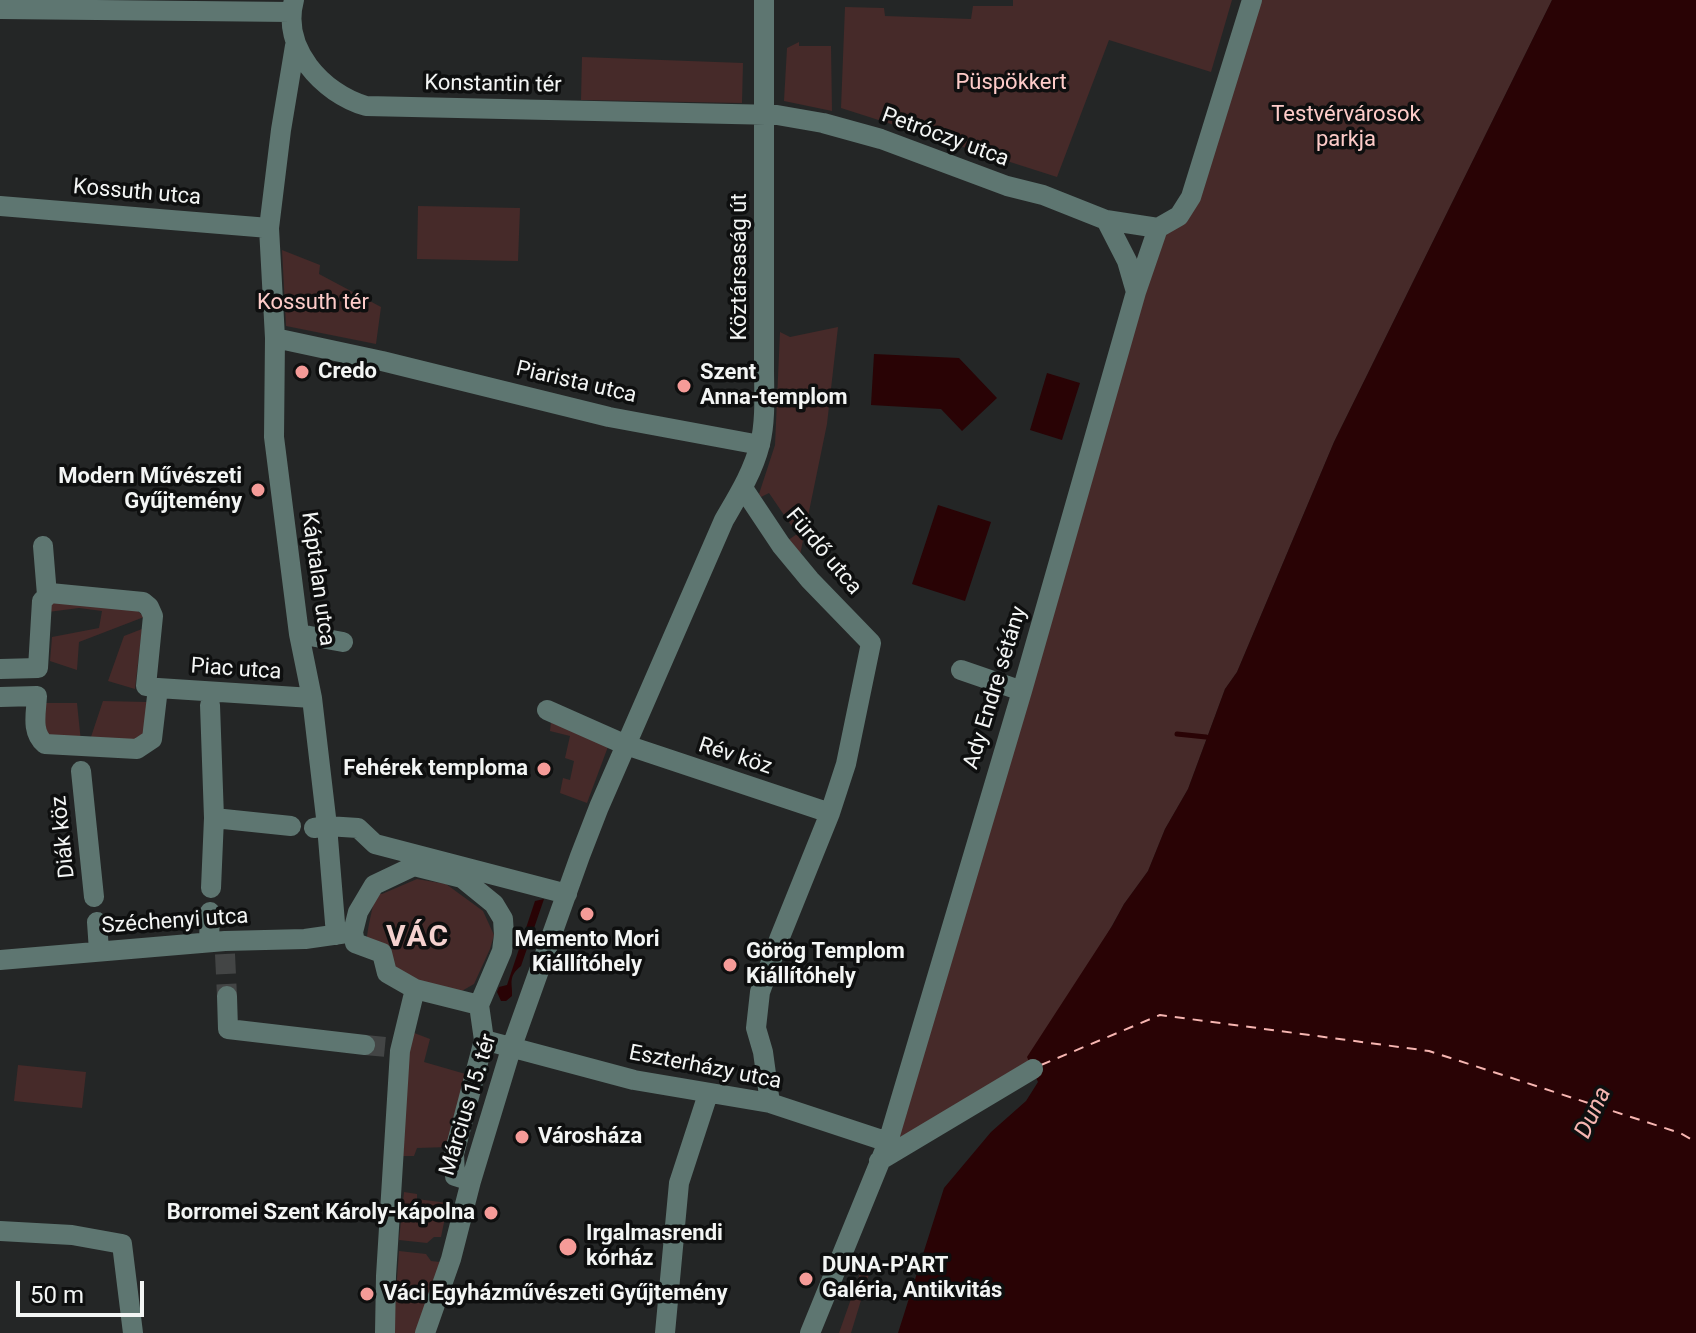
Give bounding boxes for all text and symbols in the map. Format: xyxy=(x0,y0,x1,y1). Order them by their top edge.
park label: Püspökkert xyxy=(955,70,1067,96)
street label: Konstantin tér xyxy=(424,71,562,99)
park label: Testvérvárosok parkja xyxy=(1271,102,1421,154)
street label: Petróczy utca xyxy=(878,103,1012,173)
street label: Kossuth utca xyxy=(72,174,202,212)
street label: Köztársaság út xyxy=(727,193,753,341)
park label: Kossuth tér xyxy=(257,290,369,316)
street label: Piarista utca xyxy=(513,356,639,410)
place label: Credo xyxy=(318,359,377,385)
place label: Szent Anna-templom xyxy=(700,360,848,412)
marker: Credo xyxy=(293,363,311,381)
marker: Szent Anna-templom xyxy=(675,377,693,395)
place label: Modern Művészeti Gyűjtemény xyxy=(58,464,242,516)
marker: Modern Művészeti Gyűjtemény xyxy=(249,481,267,499)
street label: Fürdő utca xyxy=(779,503,867,601)
street label: Káptalan utca xyxy=(295,510,339,648)
street label: Ady Endre sétány xyxy=(959,603,1033,773)
street label: Piac utca xyxy=(190,654,282,686)
street label: Rév köz xyxy=(695,733,775,781)
place label: Fehérek temploma xyxy=(343,756,528,782)
marker: Fehérek temploma xyxy=(535,760,553,778)
street label: Diák köz xyxy=(47,794,81,880)
street label: Széchenyi utca xyxy=(101,904,249,940)
marker: Memento Mori Kiállítóhely xyxy=(578,905,596,923)
district label: VÁC xyxy=(386,920,450,956)
place label: Memento Mori Kiállítóhely xyxy=(514,927,660,978)
place label: Görög Templom Kiállítóhely xyxy=(746,939,905,990)
marker: Görög Templom Kiállítóhely xyxy=(721,956,739,974)
street label: Március 15. tér xyxy=(435,1031,503,1179)
street label: Eszterházy utca xyxy=(627,1040,783,1096)
water label: Duna xyxy=(1570,1083,1618,1143)
place label: Városháza xyxy=(538,1124,642,1150)
marker: Városháza xyxy=(513,1128,531,1146)
place label: Borromei Szent Károly-kápolna xyxy=(167,1200,475,1226)
marker: Borromei Szent Károly-kápolna xyxy=(482,1204,500,1222)
place label: Irgalmasrendi kórház xyxy=(586,1221,723,1272)
marker: Irgalmasrendi kórház xyxy=(557,1236,579,1258)
place label: DUNA-P'ART Galéria, Antikvitás xyxy=(822,1253,1002,1304)
scale bar xyxy=(20,1265,148,1315)
marker: DUNA-P'ART Galéria, Antikvitás xyxy=(797,1270,815,1288)
text: 50 m xyxy=(30,1281,84,1309)
place label: Váci Egyházművészeti Gyűjtemény xyxy=(383,1281,727,1307)
marker: Váci Egyházművészeti Gyűjtemény xyxy=(358,1285,376,1303)

